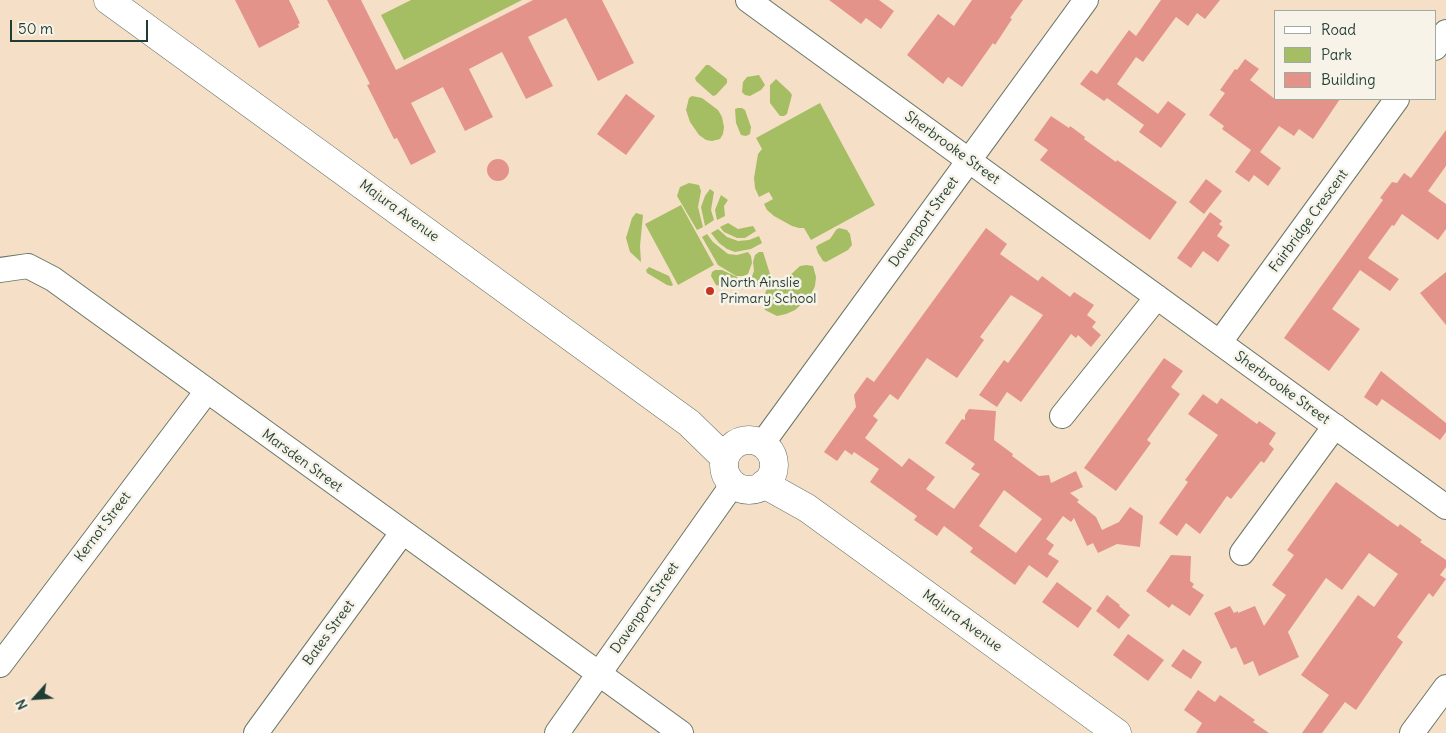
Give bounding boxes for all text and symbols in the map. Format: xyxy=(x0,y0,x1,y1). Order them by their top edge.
scale bar xyxy=(12,10,150,42)
legend xyxy=(1274,10,1436,100)
text: 50 m xyxy=(18,19,53,38)
text: Road xyxy=(1321,20,1356,39)
text: Park xyxy=(1321,45,1352,64)
text: Building xyxy=(1321,70,1376,89)
street label: Sherbrooke Street xyxy=(901,108,1003,188)
street label: Fairbridge Crescent xyxy=(1266,166,1352,276)
street label: Davenport Street xyxy=(886,174,962,270)
street label: Majura Avenue xyxy=(356,176,442,246)
place label: North Ainslie Primary School xyxy=(720,275,816,308)
marker: North Ainslie Primary School xyxy=(704,285,716,297)
street label: Sherbrooke Street xyxy=(1231,348,1333,428)
street label: Marsden Street xyxy=(258,426,346,496)
street label: Kernot Street xyxy=(71,489,135,565)
street label: Davenport Street xyxy=(607,559,683,657)
street label: Majura Avenue xyxy=(919,586,1005,656)
street label: Bates Street xyxy=(300,597,358,669)
north arrow xyxy=(10,673,60,723)
text: N xyxy=(11,696,32,713)

